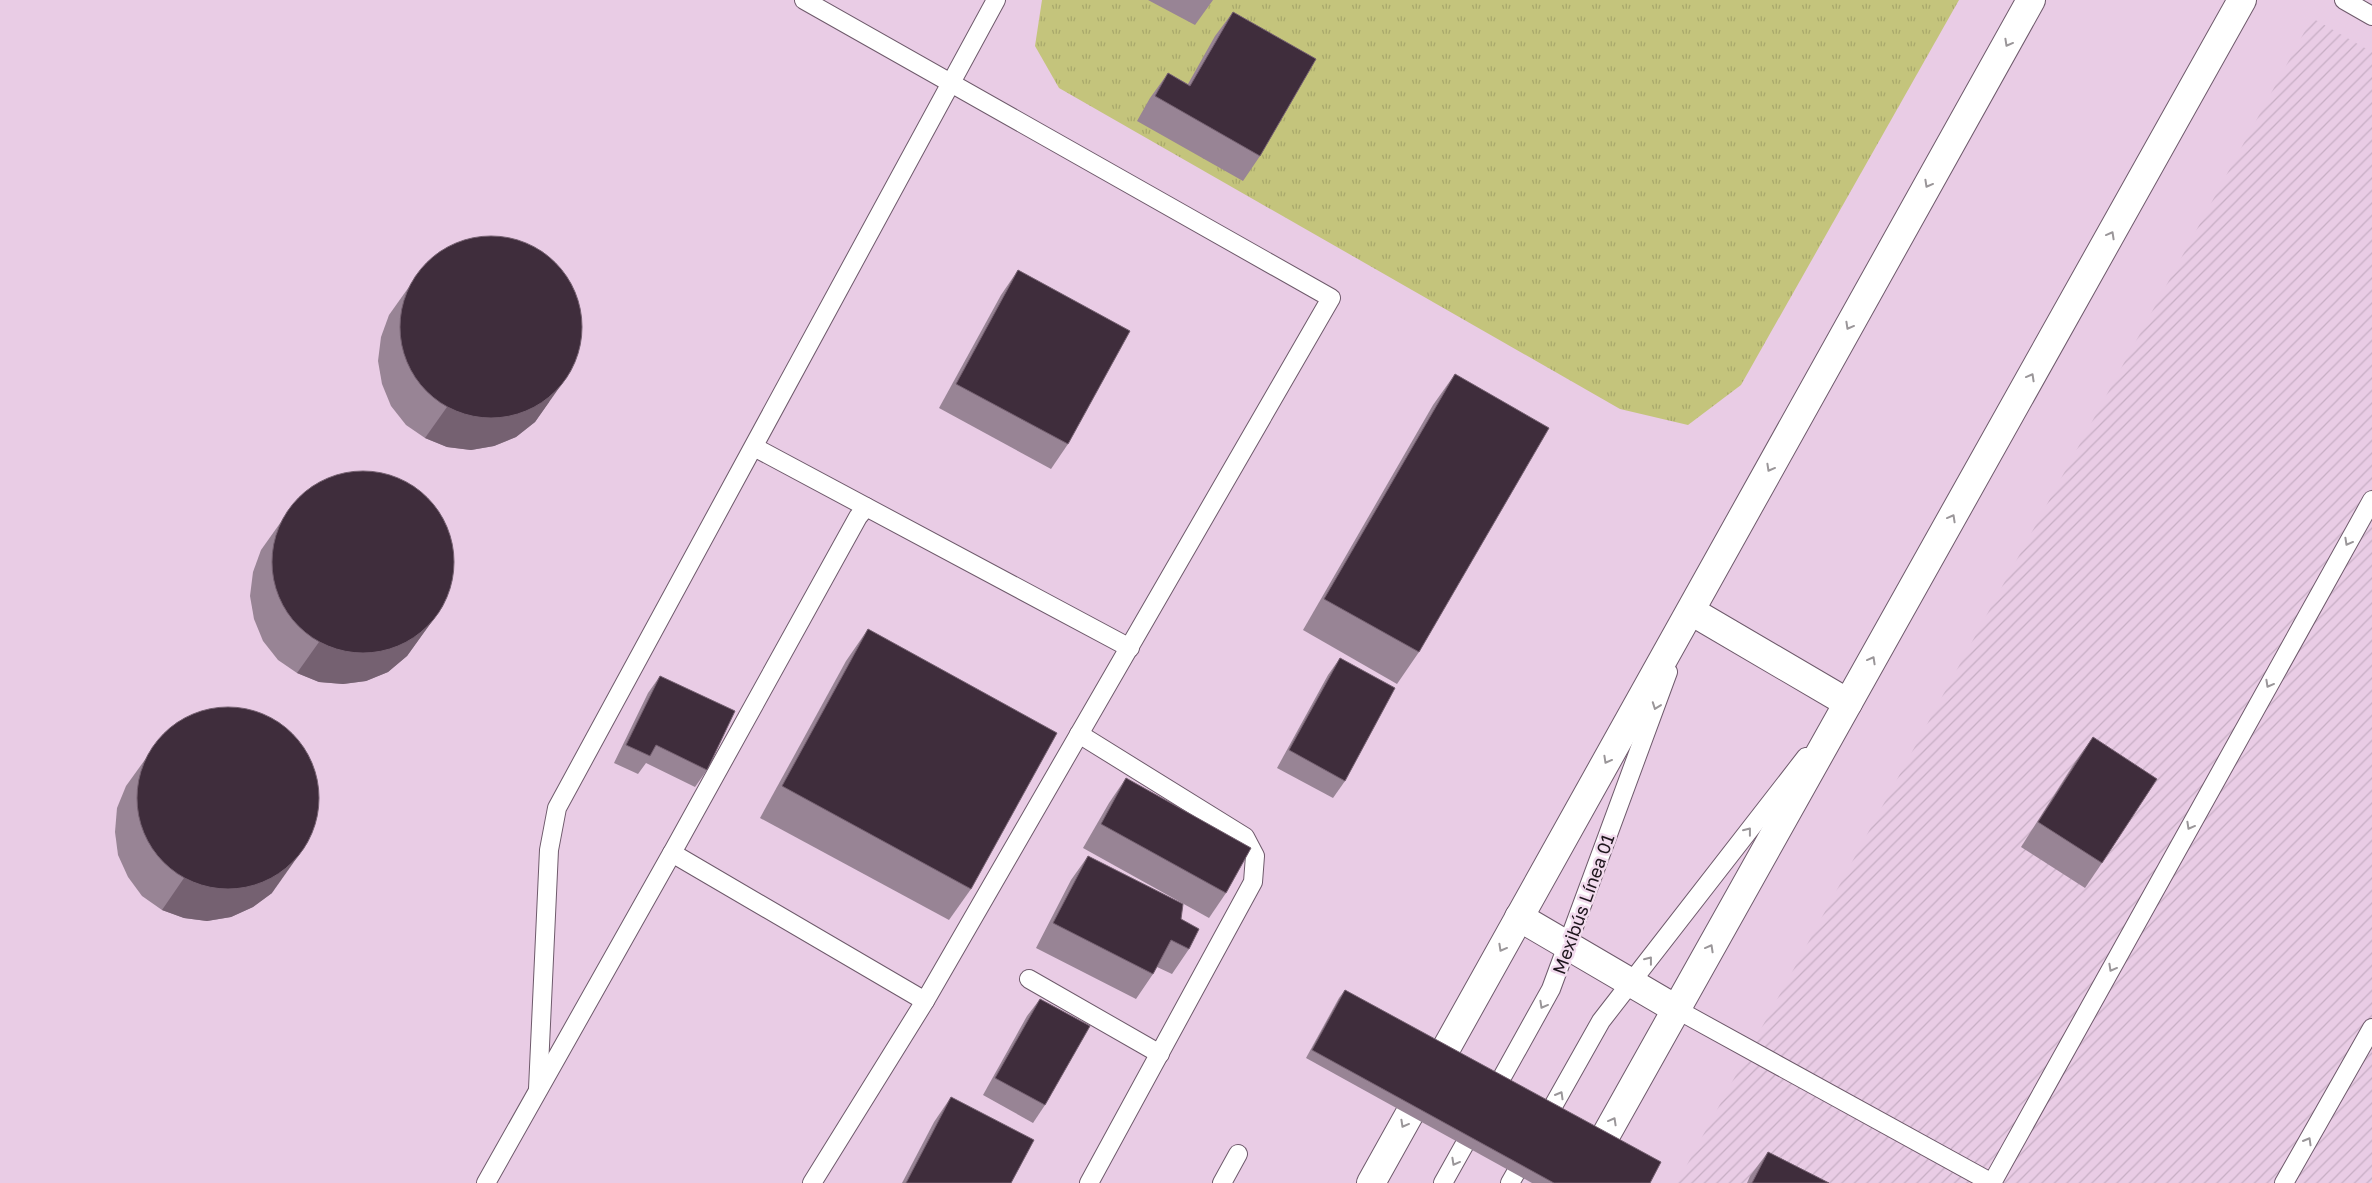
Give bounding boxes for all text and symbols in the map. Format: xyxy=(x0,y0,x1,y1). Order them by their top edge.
one-way arrow xyxy=(2004,37,2014,46)
one-way arrow xyxy=(1925,179,1935,188)
one-way arrow xyxy=(2104,231,2114,240)
one-way arrow xyxy=(1845,321,1855,330)
one-way arrow xyxy=(2025,373,2035,382)
one-way arrow xyxy=(1766,463,1776,472)
one-way arrow xyxy=(1945,515,1955,524)
one-way arrow xyxy=(2345,537,2355,546)
one-way arrow xyxy=(1866,656,1876,665)
one-way arrow xyxy=(2266,679,2276,688)
one-way arrow xyxy=(1652,701,1662,709)
one-way arrow xyxy=(1603,755,1613,764)
one-way arrow xyxy=(2187,821,2197,830)
one-way arrow xyxy=(1743,828,1751,837)
street label: Mexibús Línea 01 xyxy=(1547,831,1619,977)
one-way arrow xyxy=(1499,942,1509,951)
one-way arrow xyxy=(1704,945,1714,954)
one-way arrow xyxy=(1643,956,1652,965)
one-way arrow xyxy=(2108,963,2118,972)
one-way arrow xyxy=(1539,999,1549,1008)
one-way arrow xyxy=(1553,1091,1563,1100)
one-way arrow xyxy=(1607,1117,1617,1126)
one-way arrow xyxy=(1400,1118,1410,1127)
one-way arrow xyxy=(2302,1137,2312,1146)
one-way arrow xyxy=(1451,1157,1461,1166)

